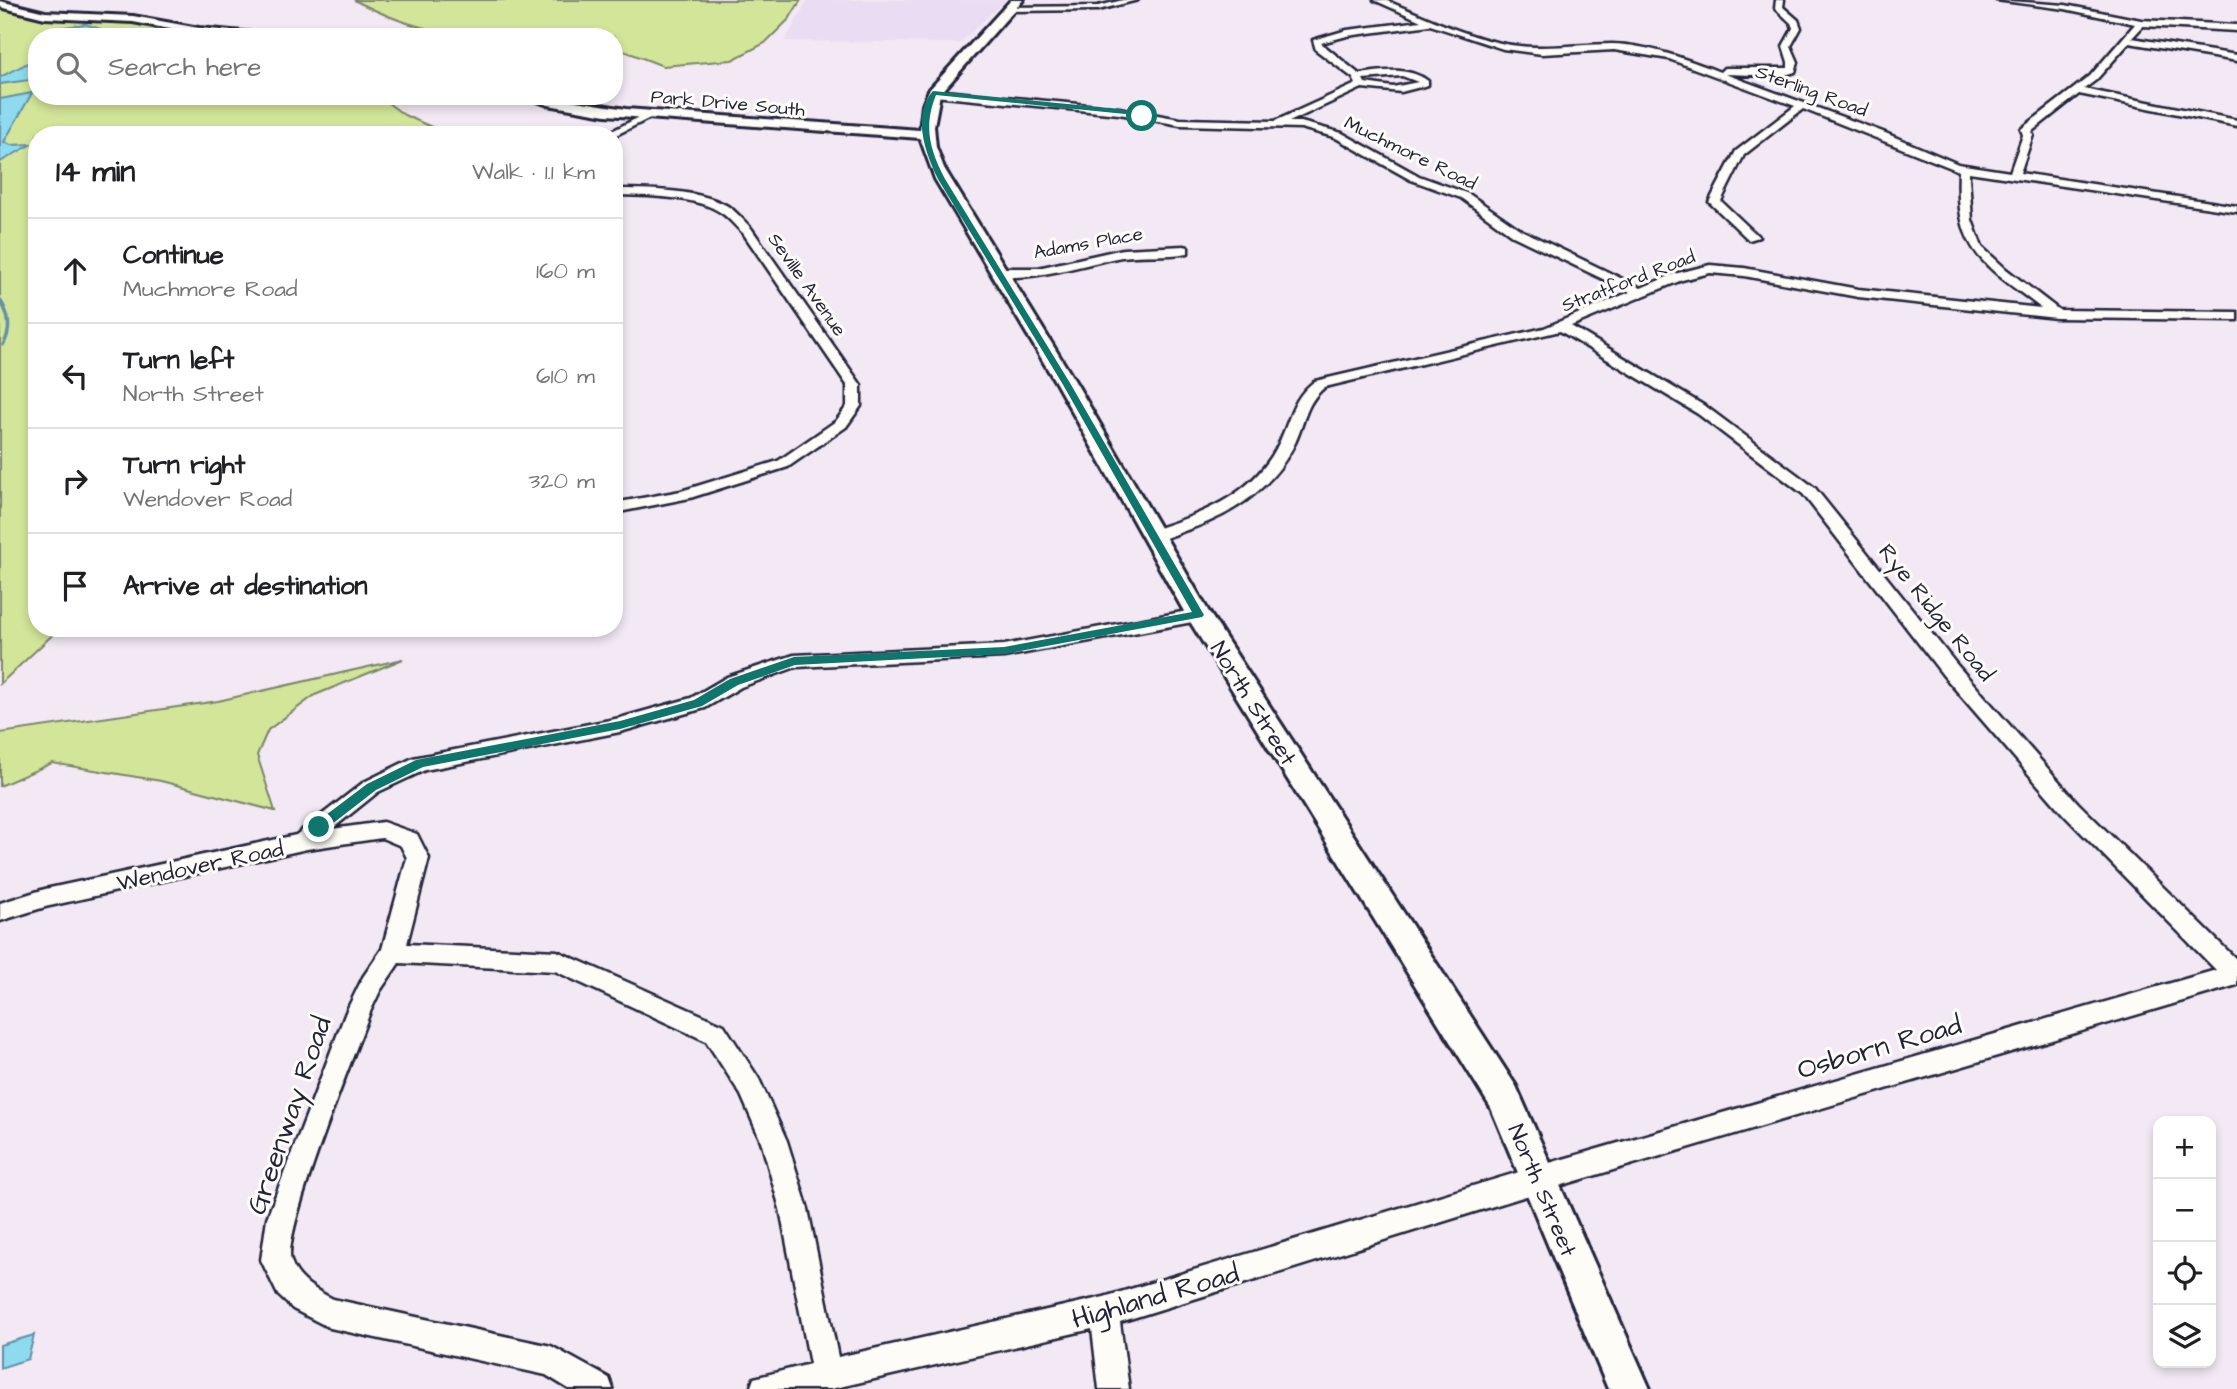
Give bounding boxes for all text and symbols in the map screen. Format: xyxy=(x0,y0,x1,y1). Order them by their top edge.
search box xyxy=(28,28,623,105)
icon: search xyxy=(52,48,90,86)
text: Search here xyxy=(108,49,261,85)
street label: Sterling Road xyxy=(1752,59,1871,125)
street label: Park Drive South xyxy=(650,83,807,124)
route start xyxy=(1126,100,1157,131)
street label: Muchmore Road xyxy=(1340,110,1481,197)
text: 14 min xyxy=(56,151,135,193)
text: Walk · 1.1 km xyxy=(472,156,595,188)
street label: Adams Place xyxy=(1031,221,1145,266)
street label: Seville Avenue xyxy=(761,228,852,342)
text: Continue xyxy=(123,237,224,273)
street label: Stratford Road xyxy=(1558,243,1700,319)
icon: ahead xyxy=(56,252,94,290)
text: 160 m xyxy=(536,255,595,287)
text: Muchmore Road xyxy=(123,273,298,305)
text: Turn left xyxy=(123,342,234,378)
icon: left xyxy=(56,357,94,395)
text: 610 m xyxy=(536,360,595,392)
text: North Street xyxy=(123,378,264,410)
text: Turn right xyxy=(123,447,245,483)
icon: right xyxy=(56,462,94,500)
text: 320 m xyxy=(529,465,595,497)
text: Wendover Road xyxy=(123,483,292,515)
street label: Rye Ridge Road xyxy=(1870,537,2002,689)
icon: arrive xyxy=(56,567,94,605)
text: Arrive at destination xyxy=(123,568,368,604)
street label: North Street xyxy=(1202,635,1304,772)
route end xyxy=(303,811,334,842)
street label: Wendover Road xyxy=(114,833,287,899)
street label: Osborn Road xyxy=(1793,1005,1966,1090)
street label: Greenway Road xyxy=(237,1011,343,1220)
map controls xyxy=(2153,1116,2216,1368)
button: + xyxy=(2153,1116,2216,1179)
street label: North Street xyxy=(1500,1119,1585,1262)
button: − xyxy=(2153,1179,2216,1242)
button: locate xyxy=(2153,1242,2216,1305)
street label: Highland Road xyxy=(1067,1254,1244,1340)
button: layers xyxy=(2153,1305,2216,1368)

